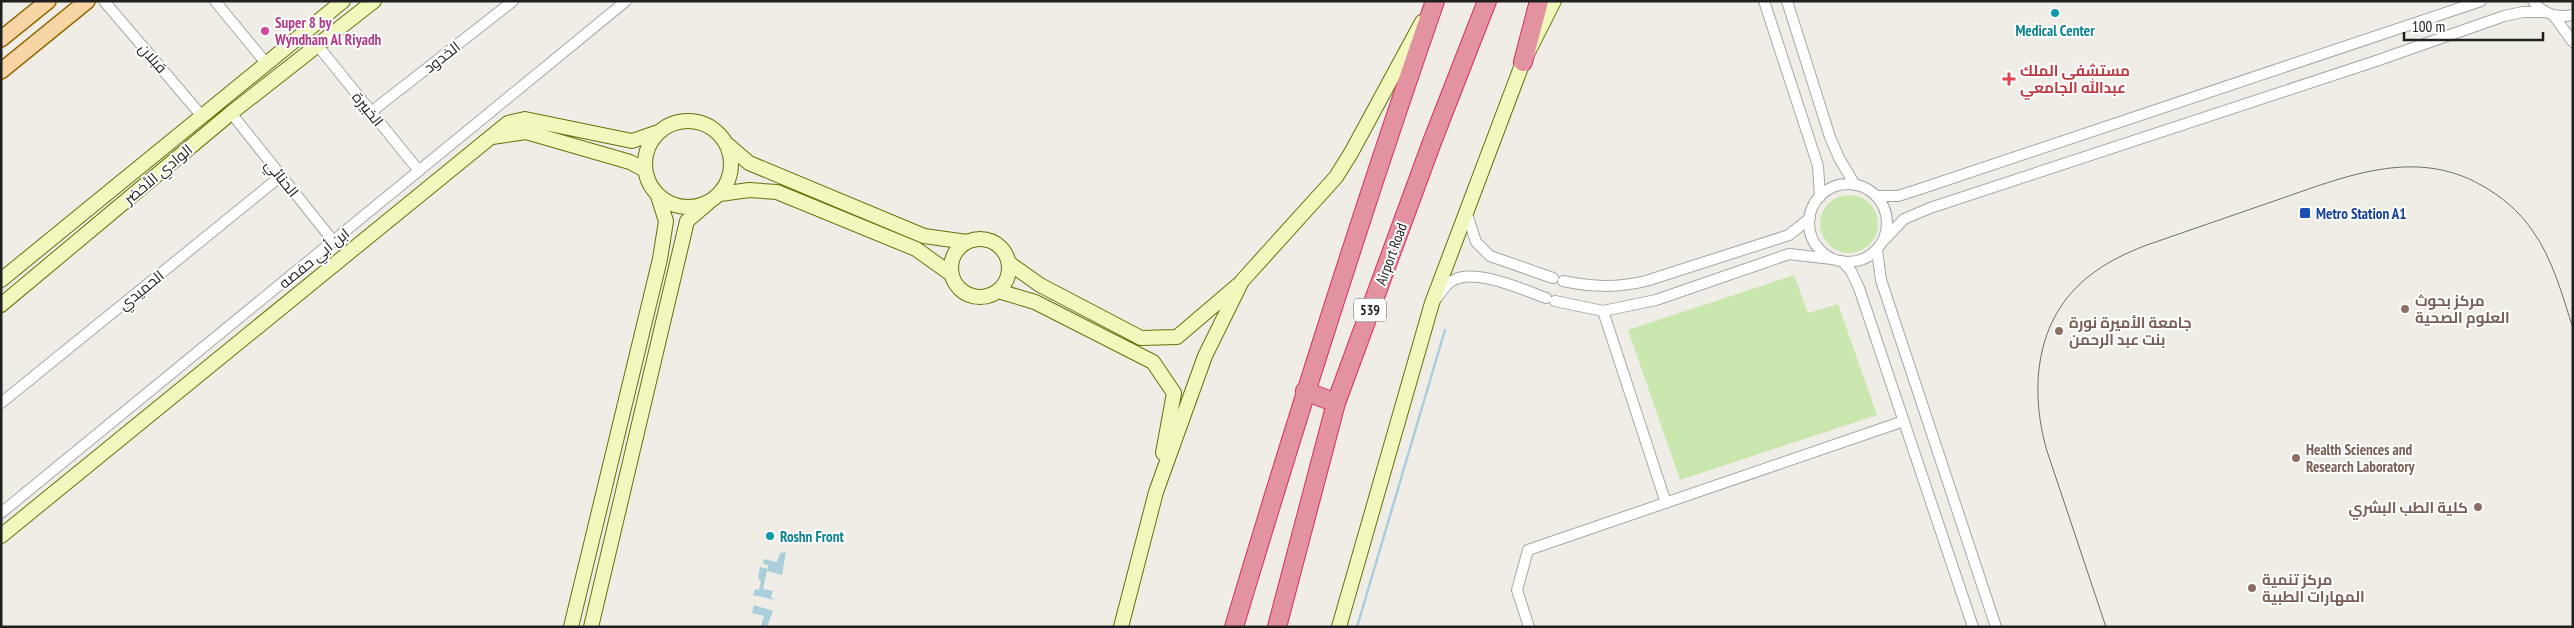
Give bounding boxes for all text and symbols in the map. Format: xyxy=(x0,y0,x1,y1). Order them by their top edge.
marker: Medical Center xyxy=(2049,7,2061,19)
scale bar xyxy=(2404,10,2543,42)
place label: Super 8 by Wyndham Al Riyadh xyxy=(274,13,382,49)
text: 100 m xyxy=(2412,17,2445,36)
place label: Medical Center xyxy=(2015,21,2095,40)
marker: Super 8 by Wyndham Al Riyadh xyxy=(259,25,271,37)
street label: الخدود xyxy=(420,37,464,77)
street label: قبلان xyxy=(134,39,171,78)
place label: مستشفى الملك عبدالله الجامعي xyxy=(2020,61,2130,100)
marker: مستشفى الملك عبدالله الجامعي xyxy=(2002,72,2016,86)
street label: الخبيرة xyxy=(348,88,388,130)
street label: الوادي الأخضر xyxy=(119,140,198,211)
street label: الحنائي xyxy=(259,155,303,203)
place label: Metro Station A1 xyxy=(2316,204,2406,223)
marker: Metro Station A1 xyxy=(2298,206,2312,220)
street label: Airport Road xyxy=(1371,220,1411,288)
street label: ابن أبي حفصه xyxy=(275,224,355,295)
street label: الحميدي xyxy=(114,266,170,316)
place label: مركز بحوث العلوم الصحية xyxy=(2415,291,2510,328)
road number: 539 xyxy=(1354,298,1386,322)
marker: مركز بحوث العلوم الصحية xyxy=(2399,303,2411,315)
place label: جامعة الأميرة نورة بنت عبد الرحمن xyxy=(2069,313,2192,349)
marker: جامعة الأميرة نورة بنت عبد الرحمن xyxy=(2053,325,2065,337)
place label: Health Sciences and Research Laboratory xyxy=(2306,440,2416,476)
marker: Health Sciences and Research Laboratory xyxy=(2290,452,2302,464)
place label: كلية الطب البشري xyxy=(2349,498,2468,520)
marker: كلية الطب البشري xyxy=(2472,501,2484,513)
place label: Roshn Front xyxy=(780,527,845,546)
marker: Roshn Front xyxy=(764,530,776,542)
place label: مركز تنمية المهارات الطبية xyxy=(2262,570,2365,606)
marker: مركز تنمية المهارات الطبية xyxy=(2246,582,2258,594)

